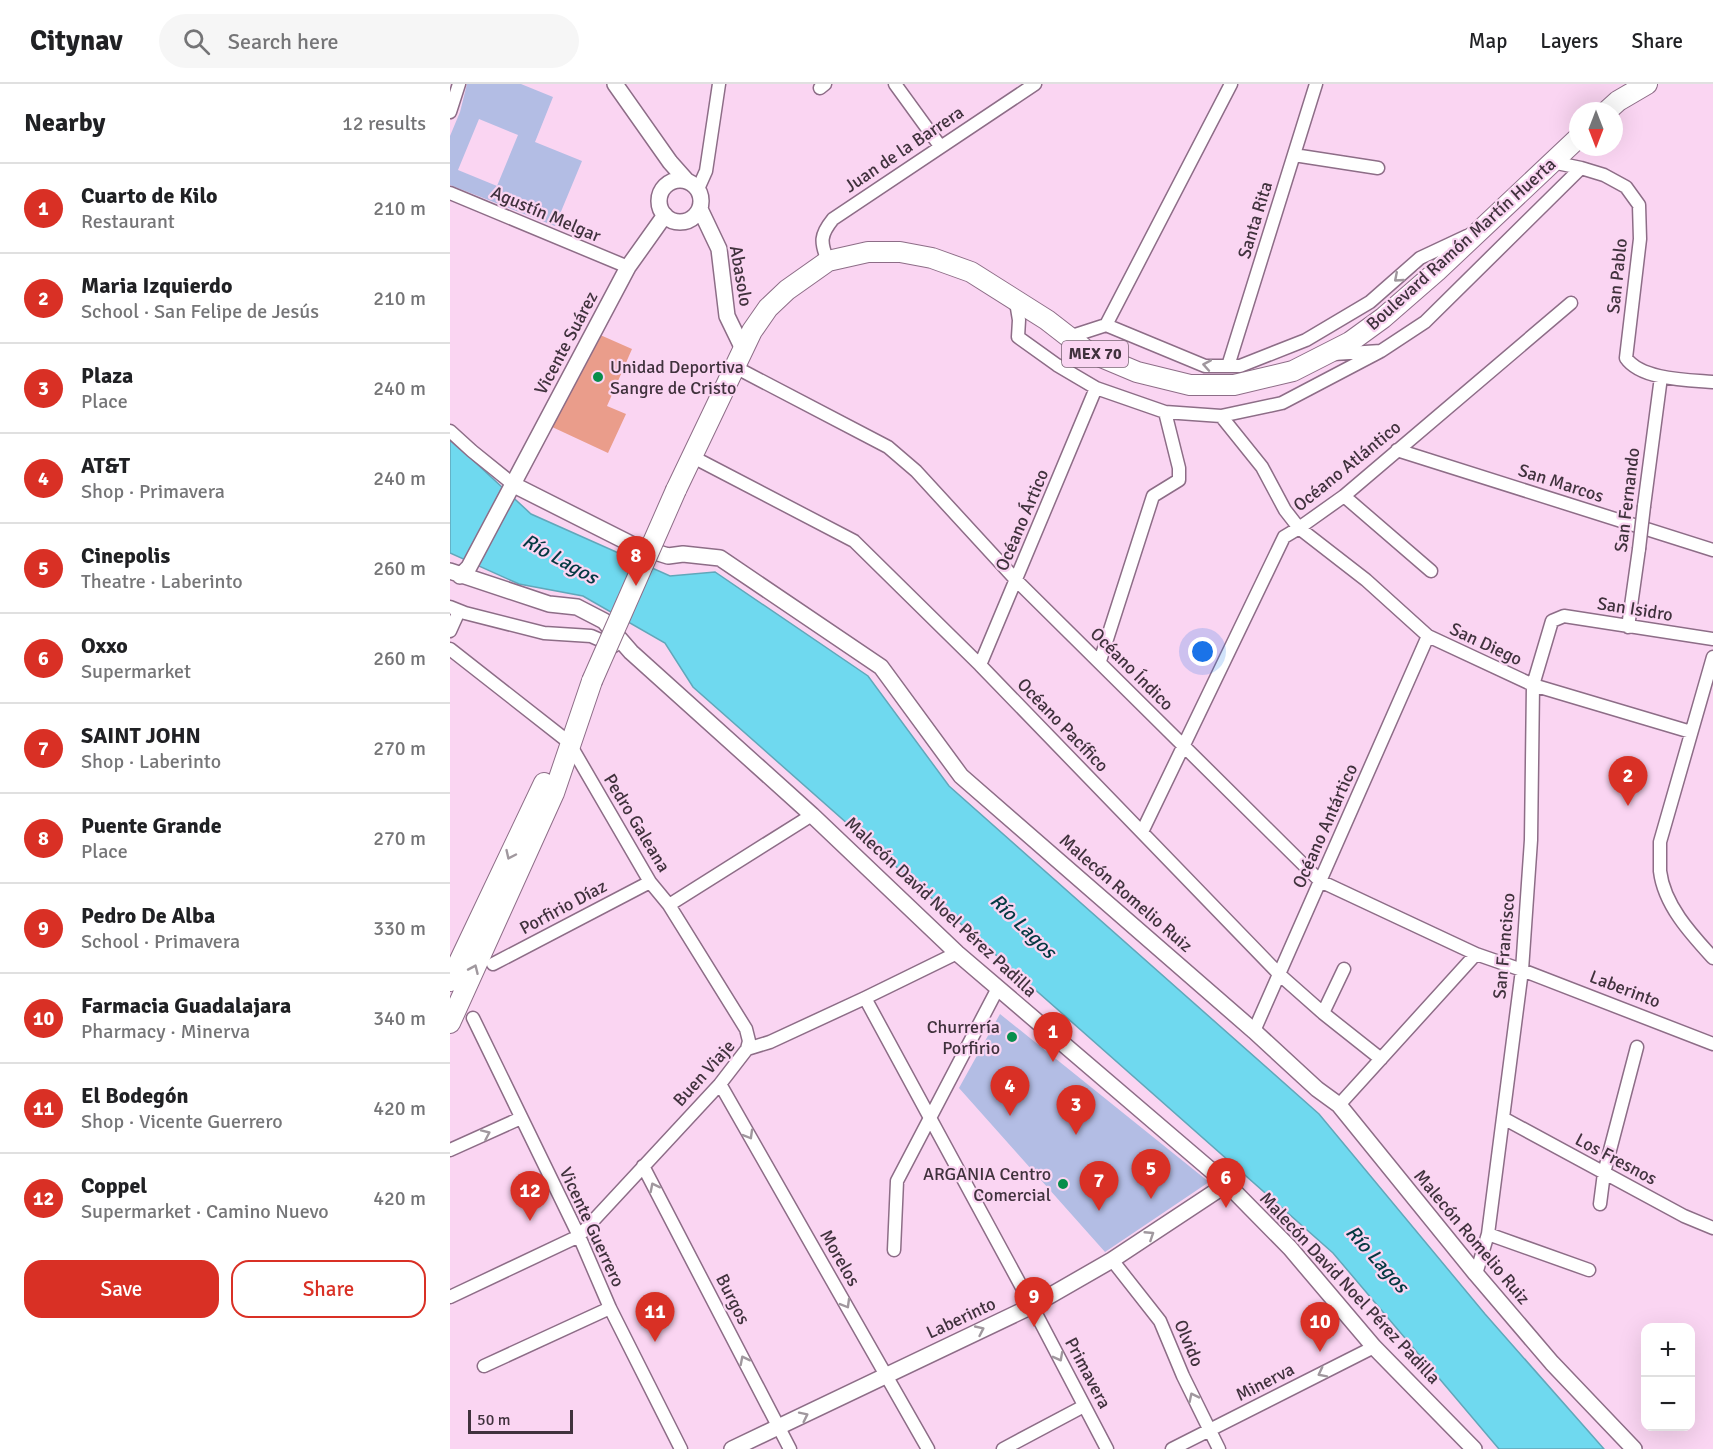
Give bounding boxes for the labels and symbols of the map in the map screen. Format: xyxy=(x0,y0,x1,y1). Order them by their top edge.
street label: Juan de la Barrera xyxy=(840,101,968,197)
north arrow xyxy=(1569,102,1623,156)
street label: Boulevard Ramón Martín Huerta xyxy=(1362,153,1560,335)
street label: Santa Rita xyxy=(1233,179,1277,261)
street label: Agustín Melgar xyxy=(488,181,605,247)
street label: San Pablo xyxy=(1602,237,1632,315)
street label: Abasolo xyxy=(725,244,757,308)
one-way arrow xyxy=(1394,270,1405,281)
street label: Vicente Suárez xyxy=(530,288,602,398)
road number: MEX 70 xyxy=(1062,341,1128,367)
place label: Unidad Deportiva Sangre de Cristo xyxy=(610,356,744,399)
one-way arrow xyxy=(1202,359,1211,371)
marker: Unidad Deportiva Sangre de Cristo xyxy=(591,370,605,384)
street label: Océano Atlántico xyxy=(1289,416,1405,516)
street label: San Fernando xyxy=(1610,447,1644,553)
street label: San Marcos xyxy=(1516,459,1607,507)
street label: Océano Ártico xyxy=(991,466,1053,574)
water label: Río Lagos xyxy=(518,528,604,591)
pin: 8 xyxy=(616,536,656,586)
street label: San Isidro xyxy=(1596,592,1674,626)
street label: San Diego xyxy=(1446,618,1526,670)
street label: Océano Índico xyxy=(1086,623,1178,715)
your location xyxy=(1188,637,1217,666)
street label: Océano Pacífico xyxy=(1013,673,1113,777)
pin: 2 xyxy=(1608,756,1648,806)
street label: Océano Antártico xyxy=(1288,760,1362,892)
street label: Pedro Galeana xyxy=(599,770,675,876)
street label: Malecón David Noel Pérez Padilla xyxy=(840,812,1042,1002)
street label: Malecón Romelio Ruiz xyxy=(1055,829,1197,957)
one-way arrow xyxy=(505,849,517,860)
street label: Porfirio Díaz xyxy=(516,875,610,939)
water label: Río Lagos xyxy=(985,888,1063,965)
street label: San Francisco xyxy=(1488,892,1520,1000)
one-way arrow xyxy=(467,965,479,976)
street label: Laberinto xyxy=(1587,965,1663,1013)
pin: 1 xyxy=(1034,1012,1072,1062)
place label: Churrería Porfirio xyxy=(927,1016,1000,1059)
marker: Churrería Porfirio xyxy=(1005,1030,1019,1044)
street label: Buen Viaje xyxy=(668,1035,740,1111)
pin: 4 xyxy=(990,1066,1030,1116)
pin: 3 xyxy=(1056,1086,1096,1135)
street label: Los Fresnos xyxy=(1571,1128,1661,1190)
one-way arrow xyxy=(479,1129,490,1141)
one-way arrow xyxy=(742,1129,753,1139)
pin: 5 xyxy=(1132,1150,1170,1199)
pin: 6 xyxy=(1206,1158,1246,1208)
pin: 7 xyxy=(1080,1162,1118,1211)
place label: ARGANIA Centro Comercial xyxy=(923,1163,1051,1206)
street label: Vicente Guerrero xyxy=(555,1164,629,1290)
street label: Malecón Romelio Ruiz xyxy=(1409,1165,1535,1309)
pin: 12 xyxy=(510,1172,550,1221)
marker: ARGANIA Centro Comercial xyxy=(1056,1177,1070,1191)
one-way arrow xyxy=(650,1182,661,1193)
street label: Malecón David Noel Pérez Padilla xyxy=(1255,1187,1445,1389)
water label: Río Lagos xyxy=(1340,1220,1415,1300)
street label: Morelos xyxy=(815,1226,865,1290)
one-way arrow xyxy=(1143,1231,1154,1242)
street label: Burgos xyxy=(711,1270,755,1328)
pin: 9 xyxy=(1014,1278,1054,1327)
pin: 11 xyxy=(636,1292,674,1342)
street label: Laberinto xyxy=(923,1292,999,1344)
one-way arrow xyxy=(838,1298,850,1308)
pin: 10 xyxy=(1300,1302,1340,1352)
street label: Olvido xyxy=(1169,1316,1209,1370)
one-way arrow xyxy=(973,1326,984,1338)
street label: Primavera xyxy=(1060,1334,1116,1412)
one-way arrow xyxy=(1052,1351,1063,1362)
one-way arrow xyxy=(739,1355,751,1366)
street label: Minerva xyxy=(1232,1358,1298,1406)
one-way arrow xyxy=(1318,1366,1329,1377)
one-way arrow xyxy=(1189,1392,1201,1403)
scale bar xyxy=(468,1407,573,1434)
one-way arrow xyxy=(798,1411,809,1423)

